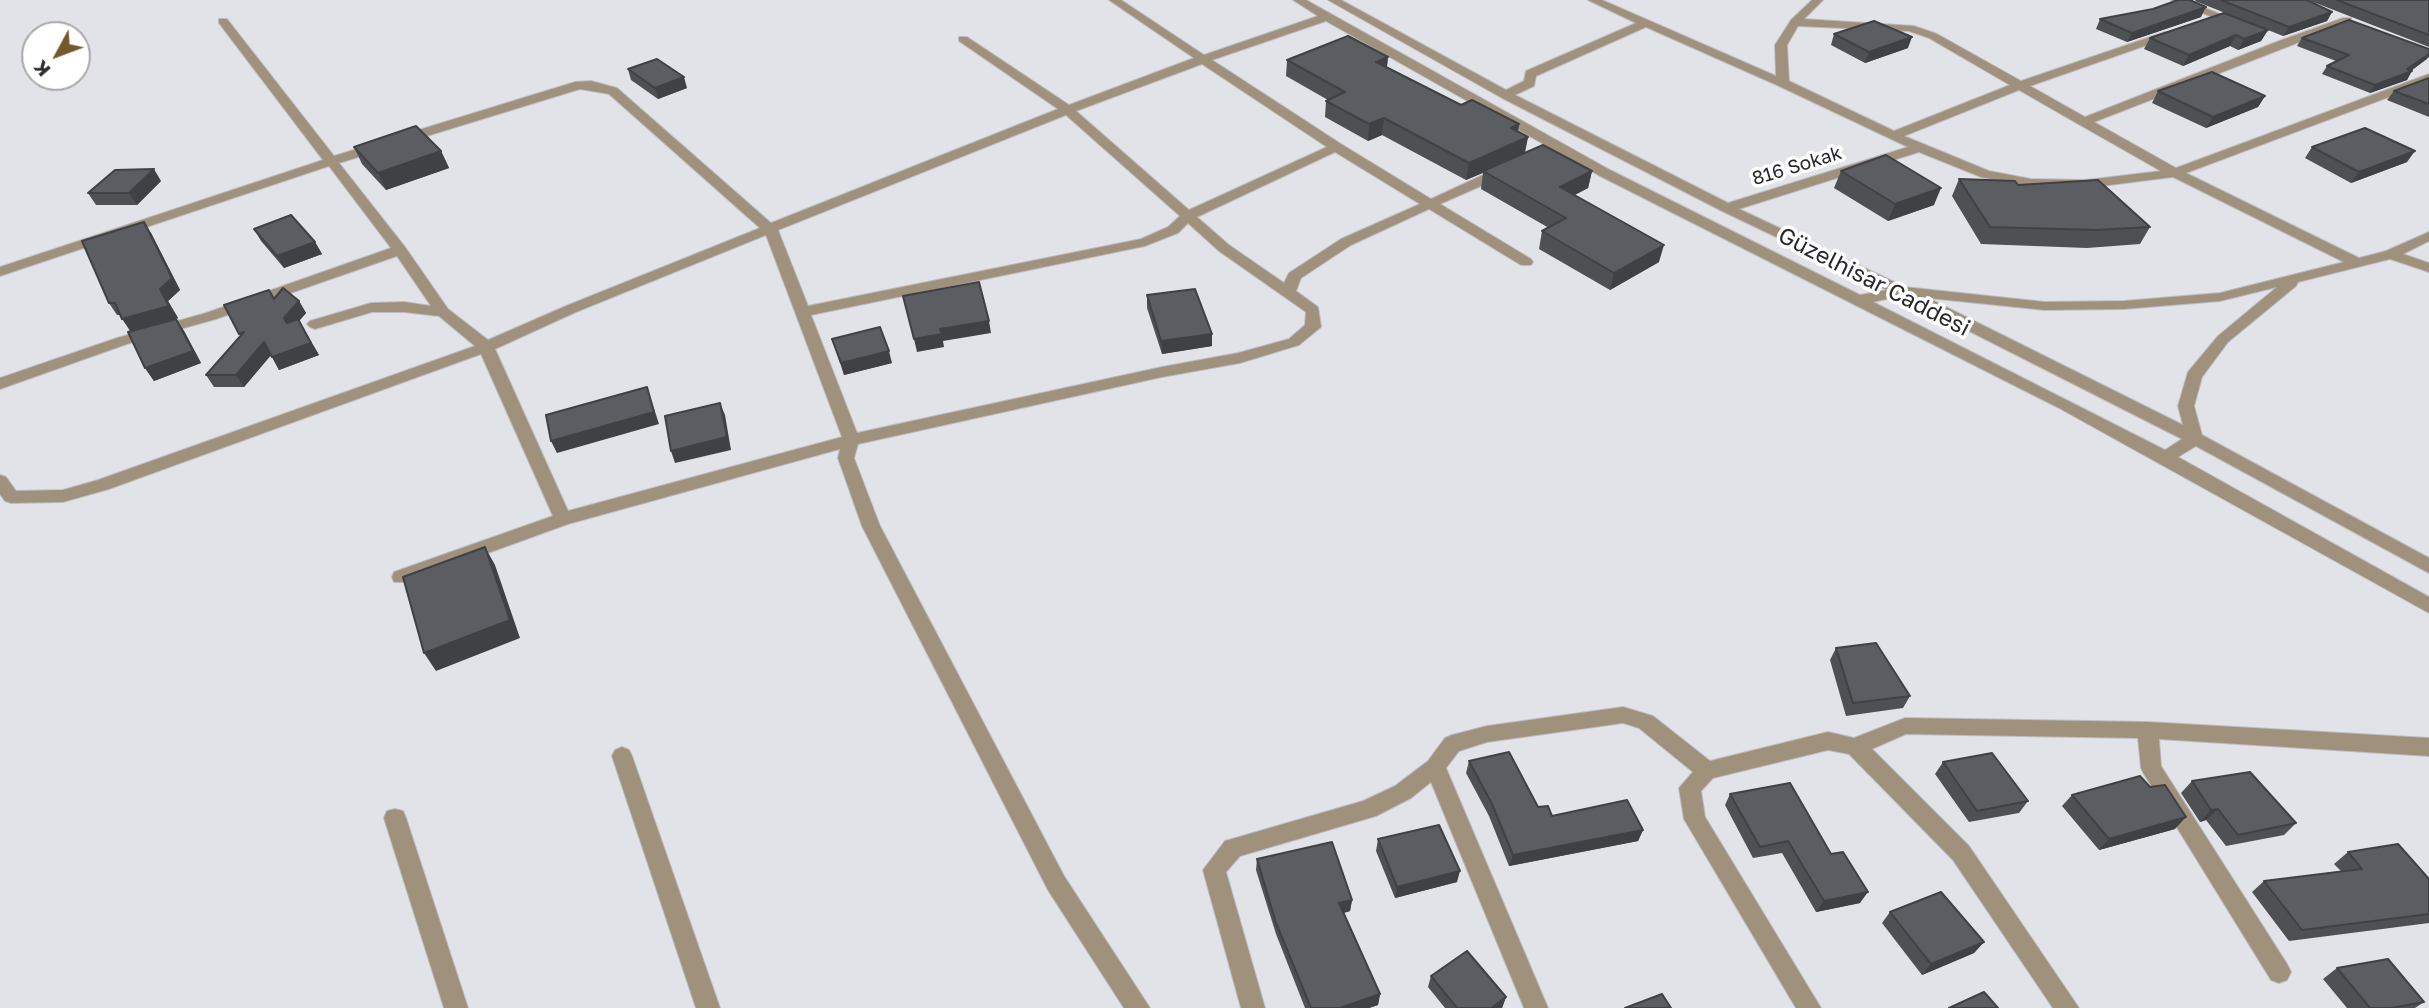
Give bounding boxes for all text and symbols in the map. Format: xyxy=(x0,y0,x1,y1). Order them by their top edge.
north arrow xyxy=(21,21,91,91)
text: K xyxy=(28,56,54,82)
street label: 816 Sokak xyxy=(1749,142,1845,190)
street label: Güzelhisar Caddesi xyxy=(1774,222,1974,342)

